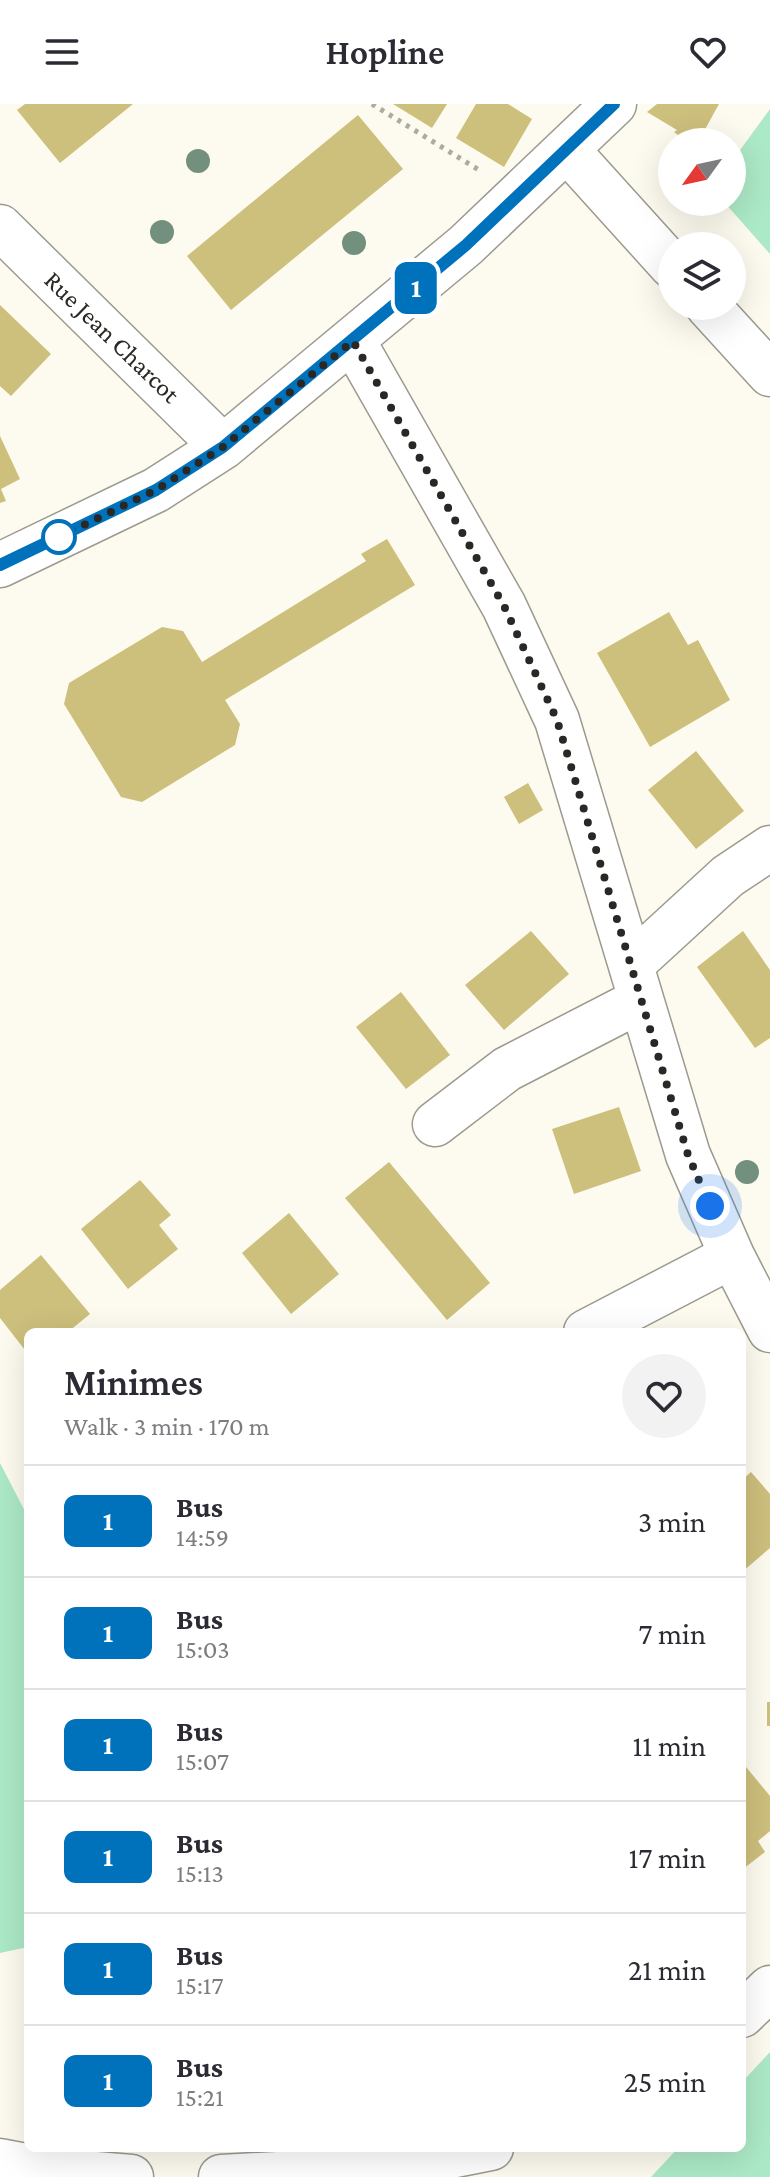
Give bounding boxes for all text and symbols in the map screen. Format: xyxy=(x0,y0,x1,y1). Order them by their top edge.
icon: menu xyxy=(40,30,84,74)
icon: heart xyxy=(686,30,730,74)
text: Hopline xyxy=(326,32,444,72)
north arrow xyxy=(658,128,746,216)
map controls xyxy=(658,128,746,320)
button: layers xyxy=(658,232,746,320)
line badge: 1 xyxy=(390,262,442,314)
street label: Rue Jean Charcot xyxy=(38,265,186,409)
text: 1 xyxy=(411,272,421,303)
unlabelled marker xyxy=(42,520,76,554)
your location xyxy=(690,1186,730,1226)
button: heart xyxy=(622,1354,706,1438)
text: Minimes xyxy=(64,1361,203,1403)
text: Walk · 3 min · 170 m xyxy=(64,1412,270,1441)
text: Bus xyxy=(176,1490,223,1523)
text: 1 xyxy=(103,1505,113,1536)
text: 3 min xyxy=(638,1505,706,1538)
text: 14:59 xyxy=(176,1523,229,1552)
text: Bus xyxy=(176,1602,223,1635)
text: 1 xyxy=(103,1617,113,1648)
text: 7 min xyxy=(638,1617,706,1650)
text: 15:03 xyxy=(176,1635,230,1664)
text: Bus xyxy=(176,1714,223,1747)
text: 1 xyxy=(103,1729,113,1760)
text: 11 min xyxy=(632,1729,706,1762)
text: 15:07 xyxy=(176,1747,229,1776)
text: Bus xyxy=(176,1826,223,1859)
text: 1 xyxy=(103,1841,113,1872)
text: 17 min xyxy=(629,1841,706,1874)
text: 15:13 xyxy=(176,1859,224,1888)
text: Bus xyxy=(176,1938,223,1971)
text: 1 xyxy=(103,1953,113,1984)
text: 21 min xyxy=(628,1953,706,1986)
text: 15:17 xyxy=(176,1971,223,2000)
text: Bus xyxy=(176,2050,223,2083)
text: 1 xyxy=(103,2065,113,2096)
text: 25 min xyxy=(624,2065,706,2098)
text: 15:21 xyxy=(176,2083,224,2112)

